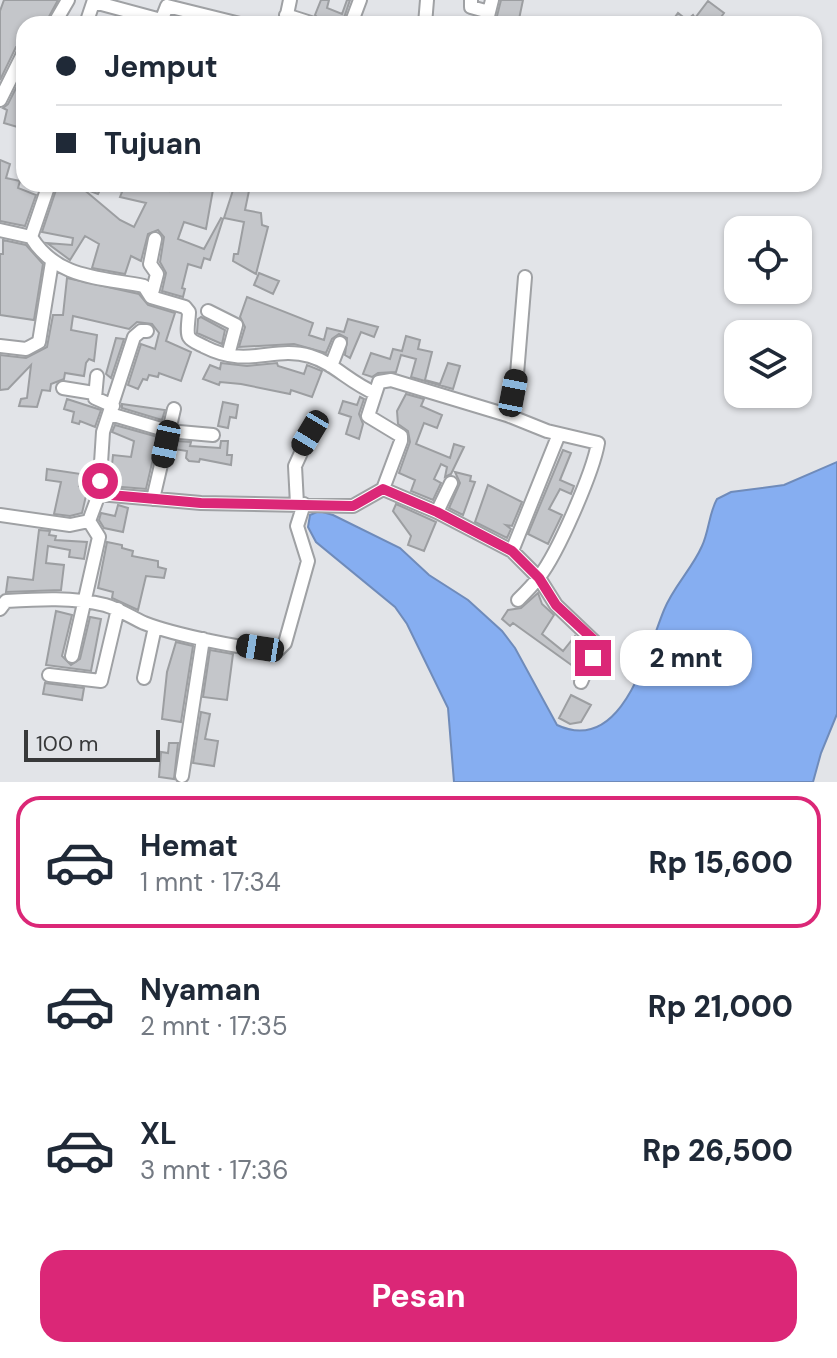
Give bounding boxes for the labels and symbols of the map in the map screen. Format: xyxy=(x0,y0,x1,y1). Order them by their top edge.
car xyxy=(497,367,529,419)
car xyxy=(287,406,333,460)
car xyxy=(149,418,183,470)
route start xyxy=(82,463,118,499)
callout: 2 mnt xyxy=(621,630,753,686)
car xyxy=(234,632,286,664)
route end xyxy=(575,640,611,676)
scale bar xyxy=(24,726,160,762)

